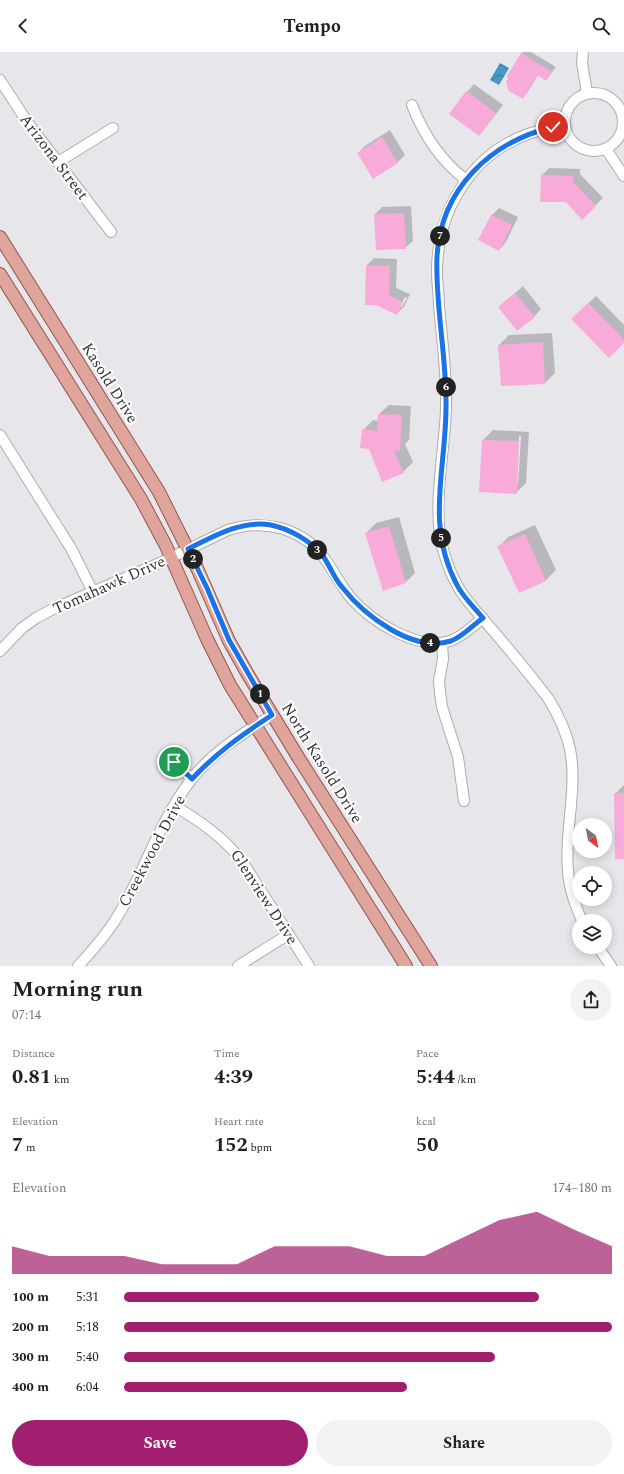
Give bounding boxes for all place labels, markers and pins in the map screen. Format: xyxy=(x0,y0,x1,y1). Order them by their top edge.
pin xyxy=(536,110,570,144)
pin: 7 xyxy=(430,226,450,246)
pin: 6 xyxy=(436,377,456,397)
pin: 5 xyxy=(431,528,451,548)
pin: 3 xyxy=(307,540,327,560)
pin: 2 xyxy=(183,549,203,569)
pin: 4 xyxy=(420,633,440,653)
pin: 1 xyxy=(250,684,270,704)
pin xyxy=(157,745,191,779)

